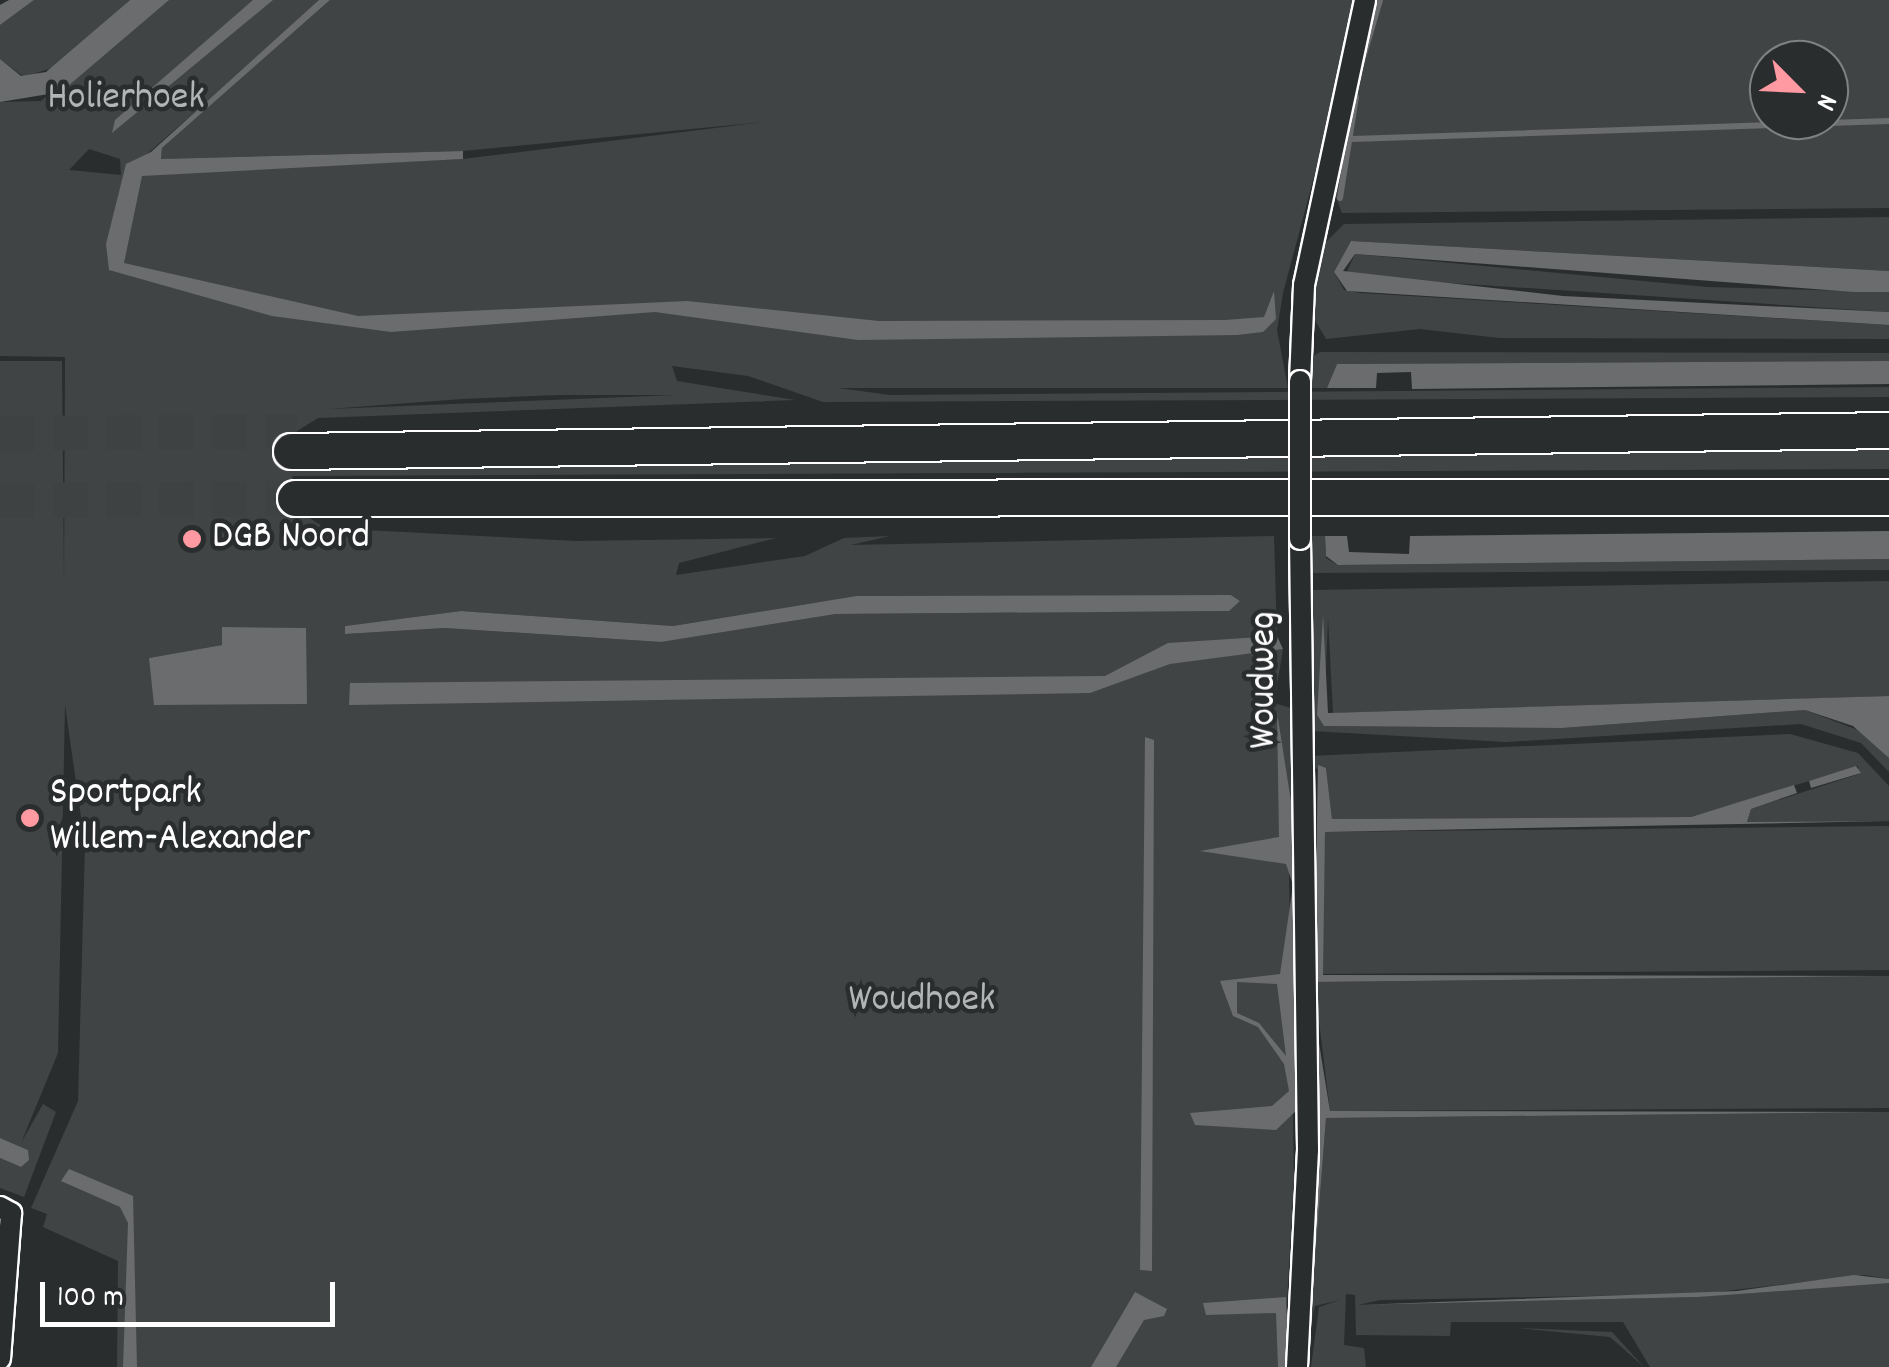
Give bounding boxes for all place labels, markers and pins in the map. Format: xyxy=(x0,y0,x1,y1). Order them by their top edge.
place label: DGB Noord xyxy=(212,515,370,563)
marker: DGB Noord xyxy=(181,528,203,550)
place label: Sportpark Willem-Alexander xyxy=(50,771,310,865)
marker: Sportpark Willem-Alexander xyxy=(19,807,41,829)

